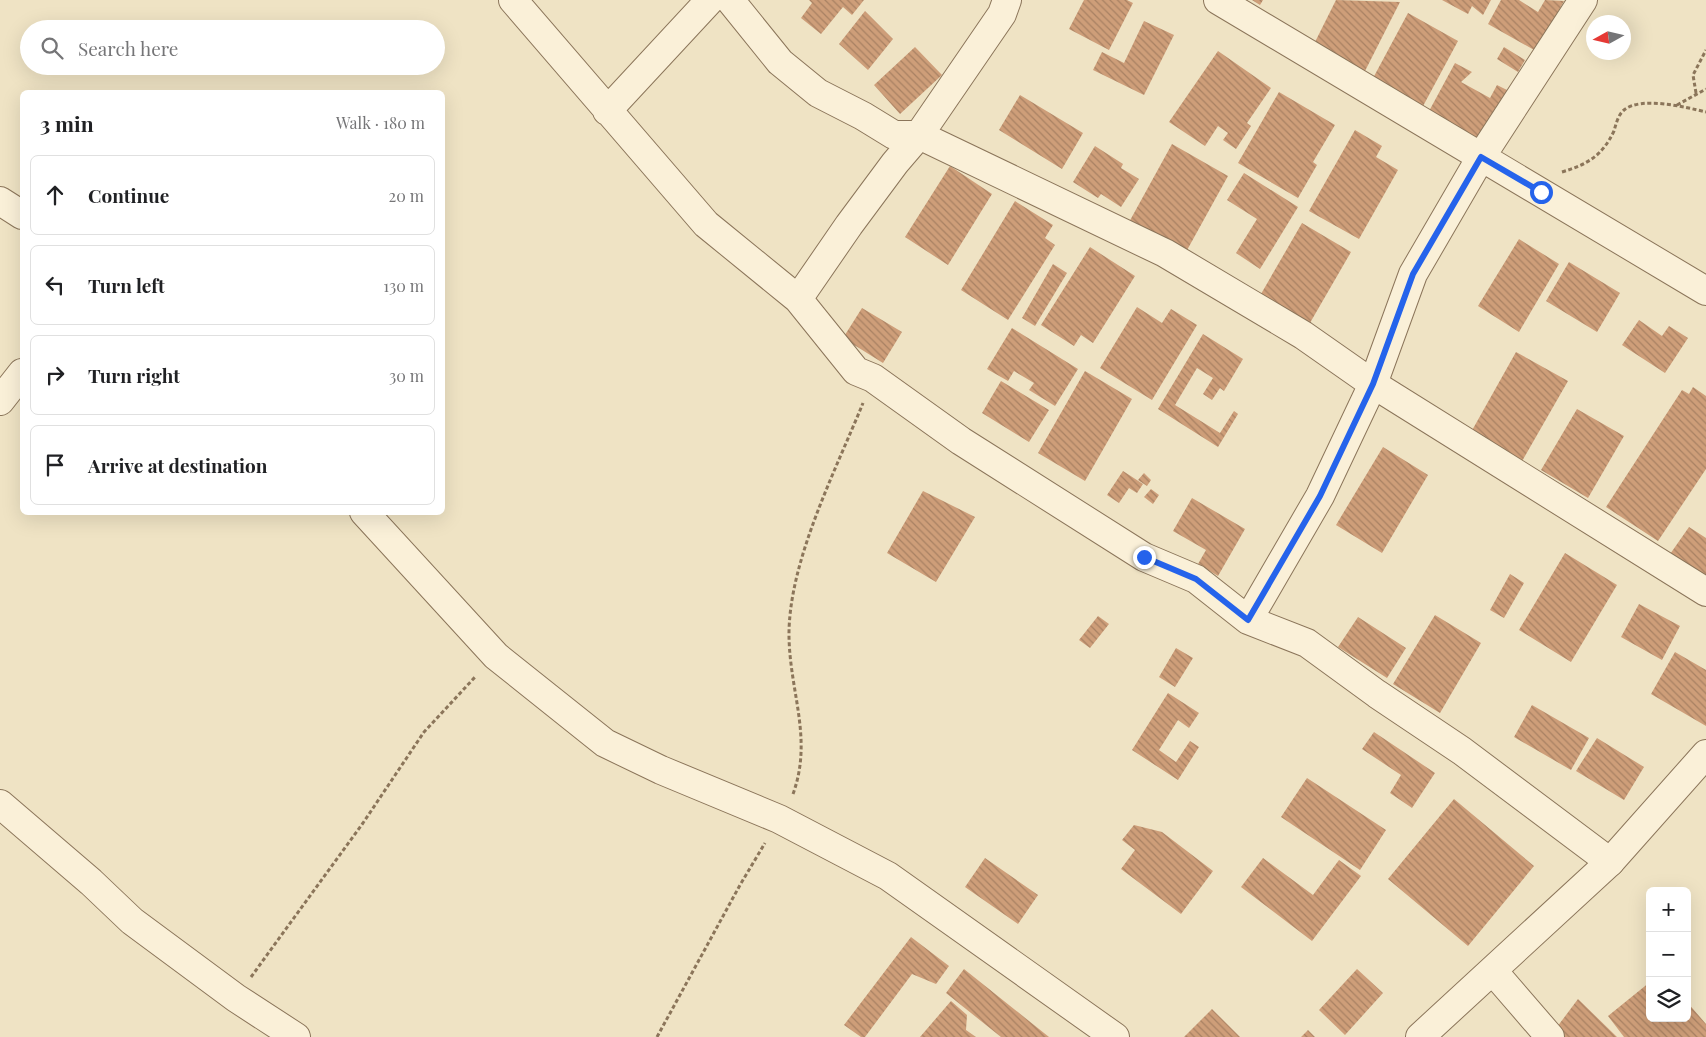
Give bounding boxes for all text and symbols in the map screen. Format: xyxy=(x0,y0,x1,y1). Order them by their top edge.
north arrow xyxy=(1586,15,1631,60)
search box xyxy=(20,20,445,75)
icon: search xyxy=(38,34,66,62)
text: Search here xyxy=(78,35,178,61)
text: 3 min xyxy=(40,109,94,137)
text: Walk · 180 m xyxy=(336,112,425,133)
icon: ahead xyxy=(41,181,69,209)
route start xyxy=(1530,181,1553,204)
text: Continue xyxy=(88,182,169,208)
text: 20 m xyxy=(389,185,424,206)
icon: left xyxy=(41,271,69,299)
text: Turn left xyxy=(88,272,165,298)
text: 130 m xyxy=(383,275,424,296)
icon: right xyxy=(41,361,69,389)
text: Turn right xyxy=(88,362,180,388)
text: 30 m xyxy=(389,365,424,386)
icon: arrive xyxy=(41,451,69,479)
text: Arrive at destination xyxy=(88,452,268,478)
route end xyxy=(1133,546,1156,569)
map controls xyxy=(1646,887,1691,1022)
button: + xyxy=(1646,887,1691,932)
button: − xyxy=(1646,932,1691,977)
button: layers xyxy=(1646,977,1691,1022)

